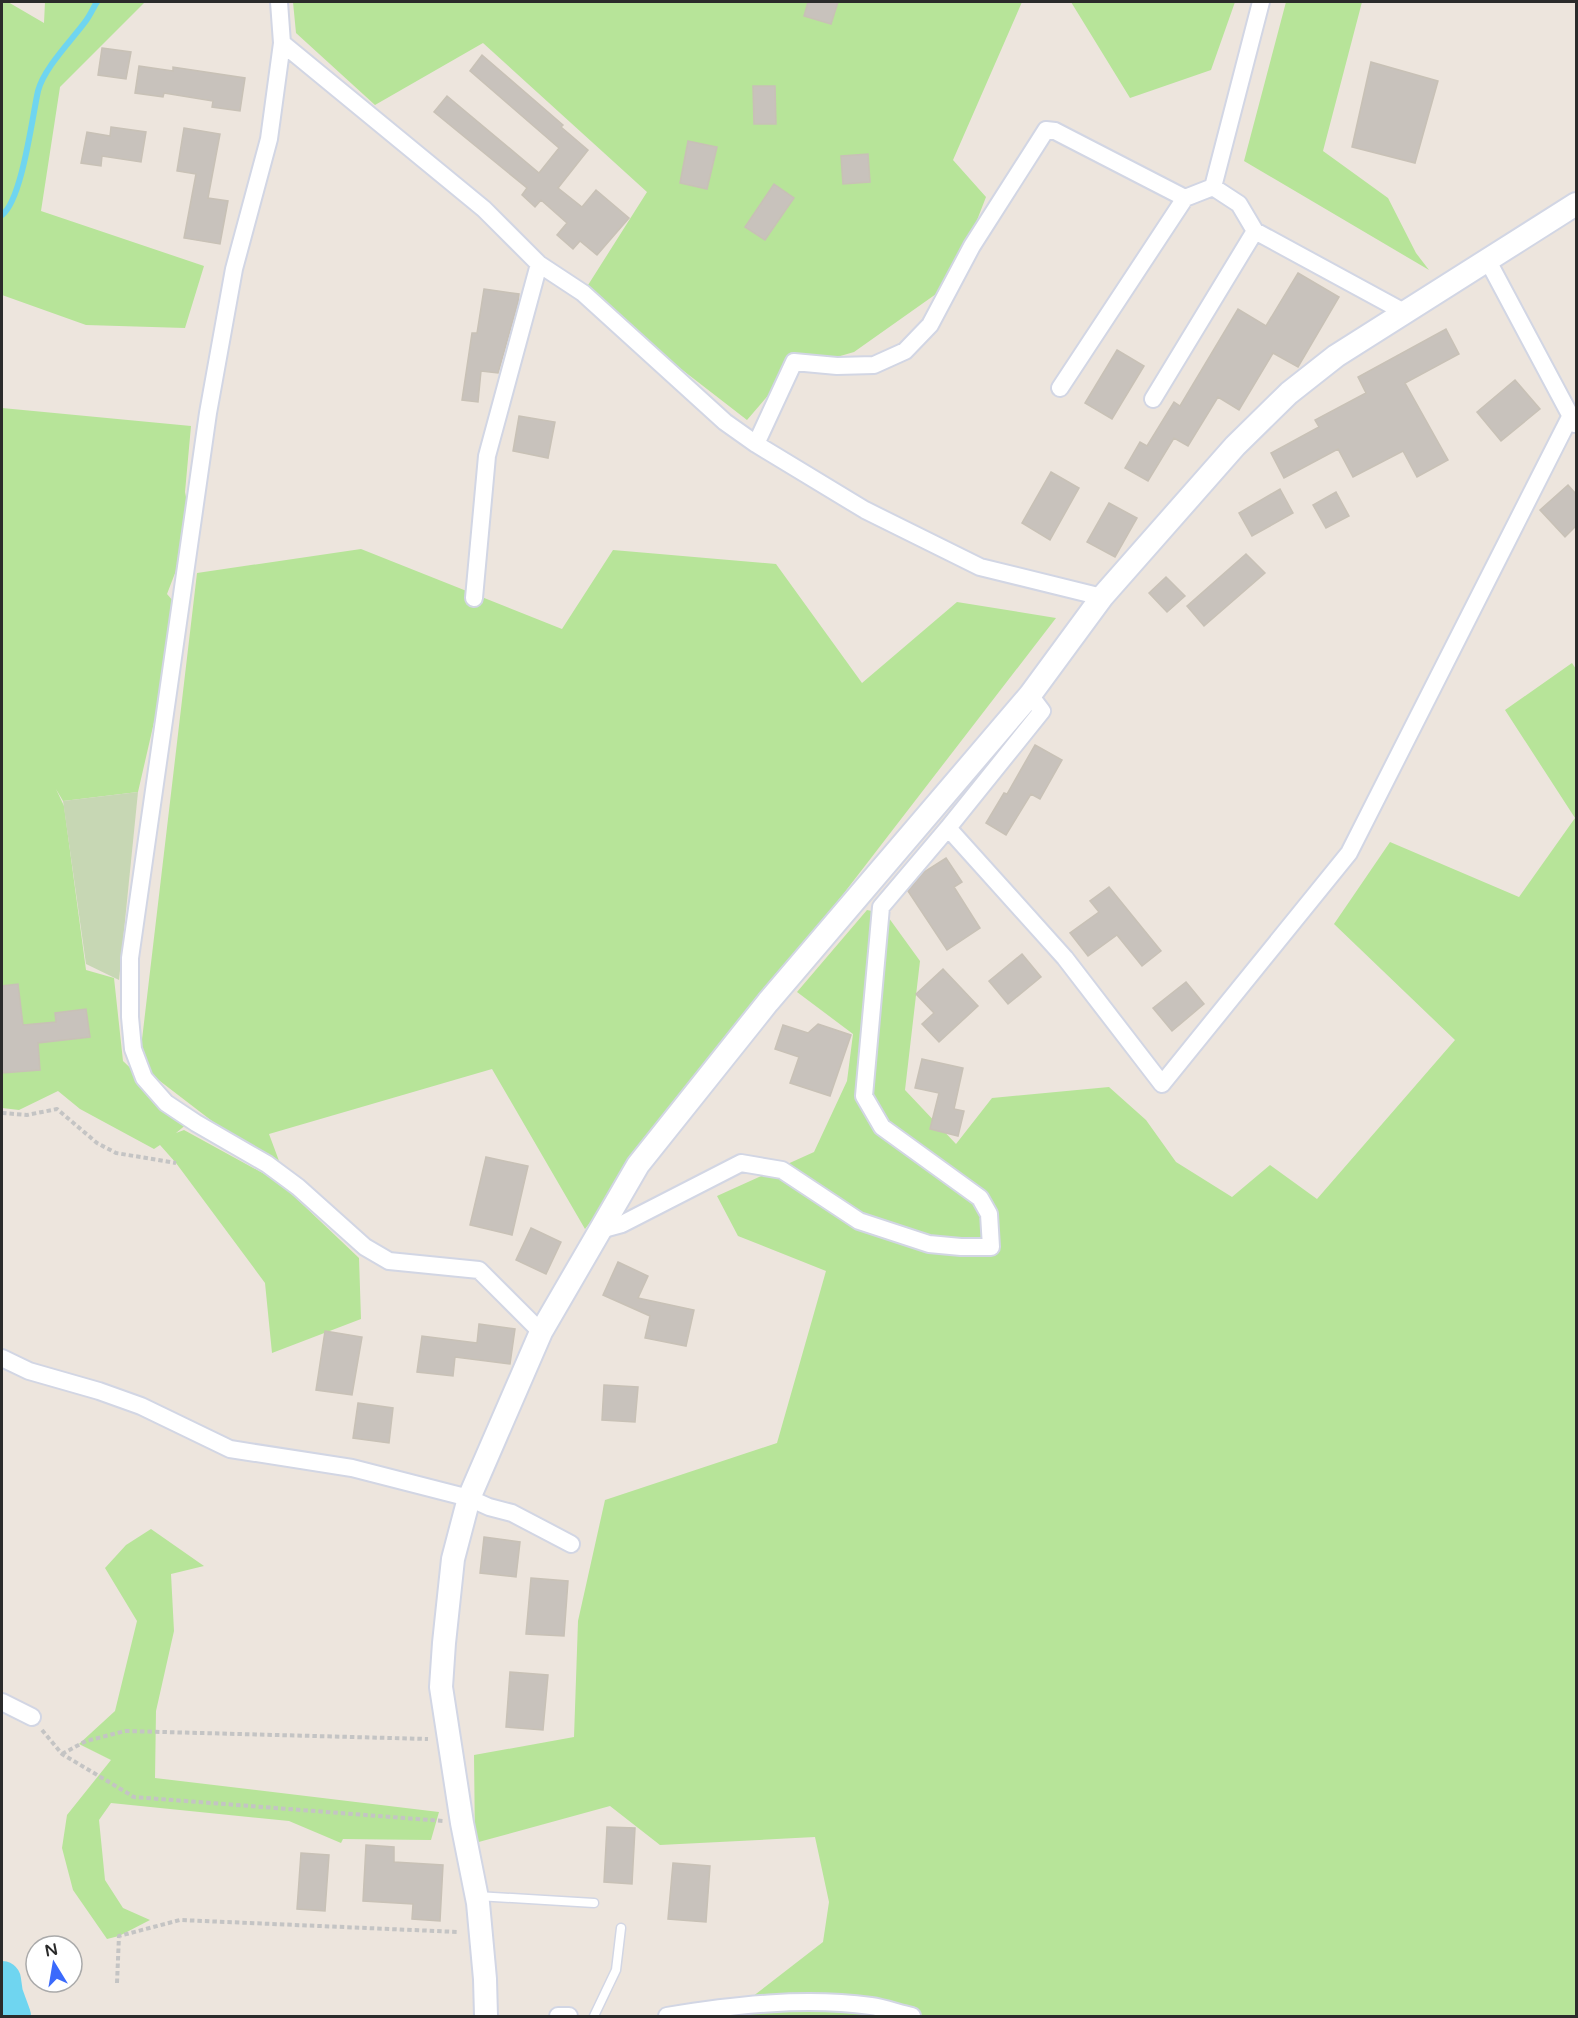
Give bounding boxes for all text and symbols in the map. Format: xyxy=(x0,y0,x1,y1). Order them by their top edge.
north arrow xyxy=(24,1934,84,1994)
text: N xyxy=(43,1939,60,1961)

